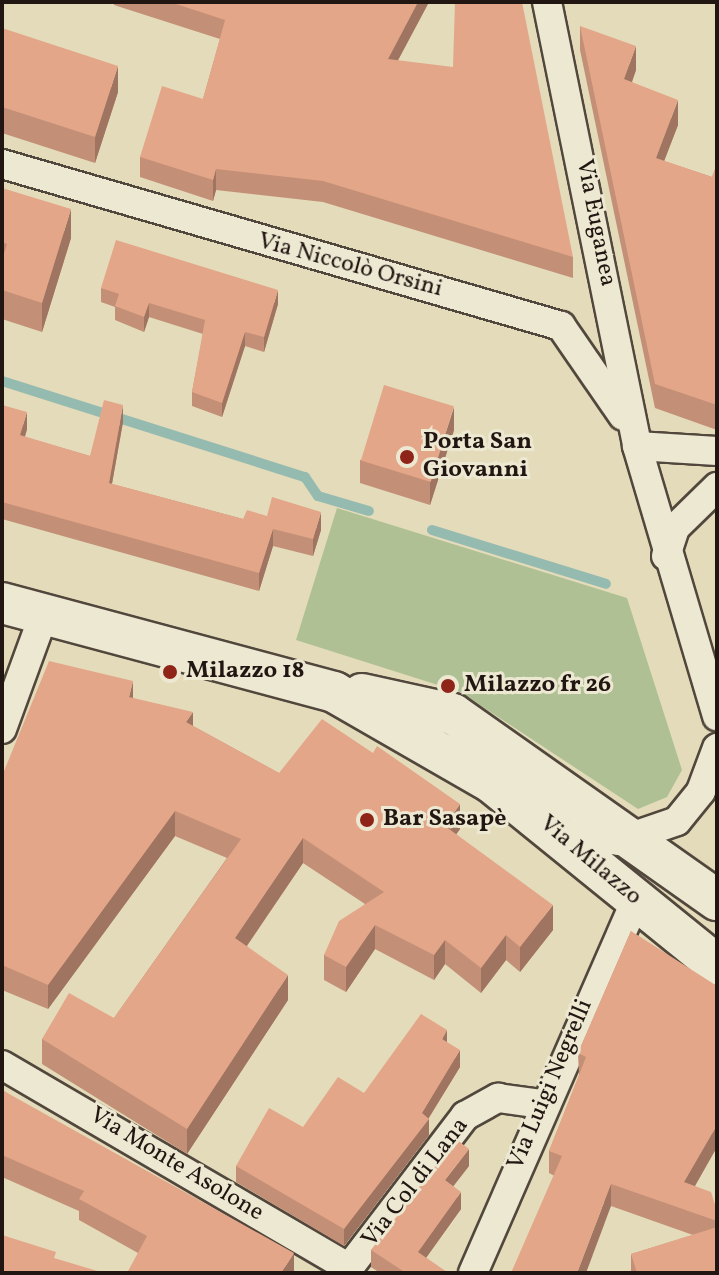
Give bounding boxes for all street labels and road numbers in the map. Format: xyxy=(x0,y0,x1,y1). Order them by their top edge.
street label: Via Euganea xyxy=(569,157,621,289)
street label: Via Niccolò Orsini xyxy=(255,228,445,304)
street label: Via Milazzo xyxy=(533,810,647,912)
street label: Via Luigi Negrelli xyxy=(502,996,600,1174)
street label: Via Monte Asolone xyxy=(84,1102,268,1228)
street label: Via Col di Lana xyxy=(356,1112,476,1254)

